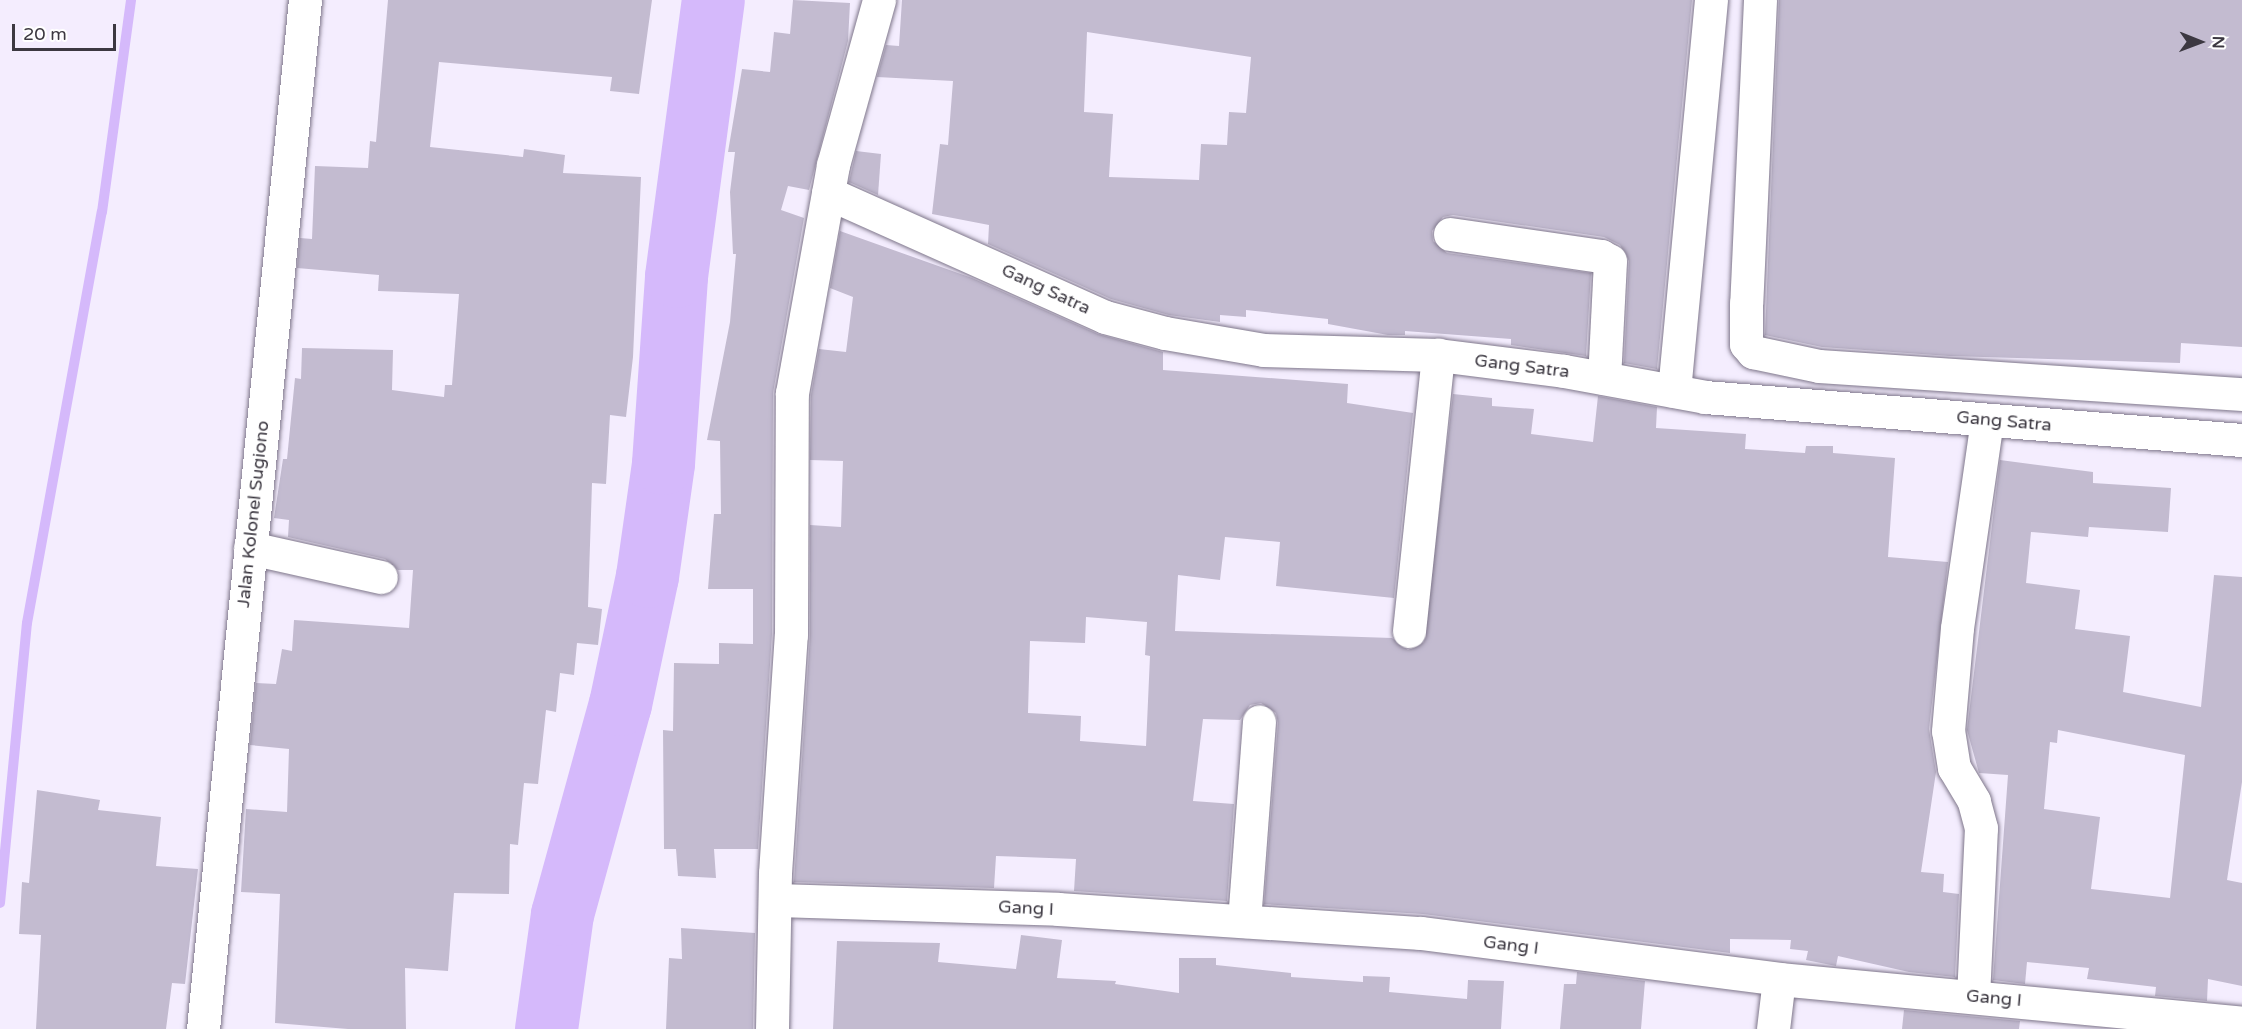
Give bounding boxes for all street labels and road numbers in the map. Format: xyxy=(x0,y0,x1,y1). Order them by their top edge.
street label: Gang Satra xyxy=(998,259,1094,319)
street label: Gang Satra xyxy=(1473,349,1571,383)
street label: Gang Satra xyxy=(1955,406,2053,436)
street label: Jalan Kolonel Sugiono xyxy=(232,419,274,609)
street label: Gang I xyxy=(998,896,1054,920)
street label: Gang I xyxy=(1482,931,1540,959)
street label: Gang I xyxy=(1965,985,2023,1011)

